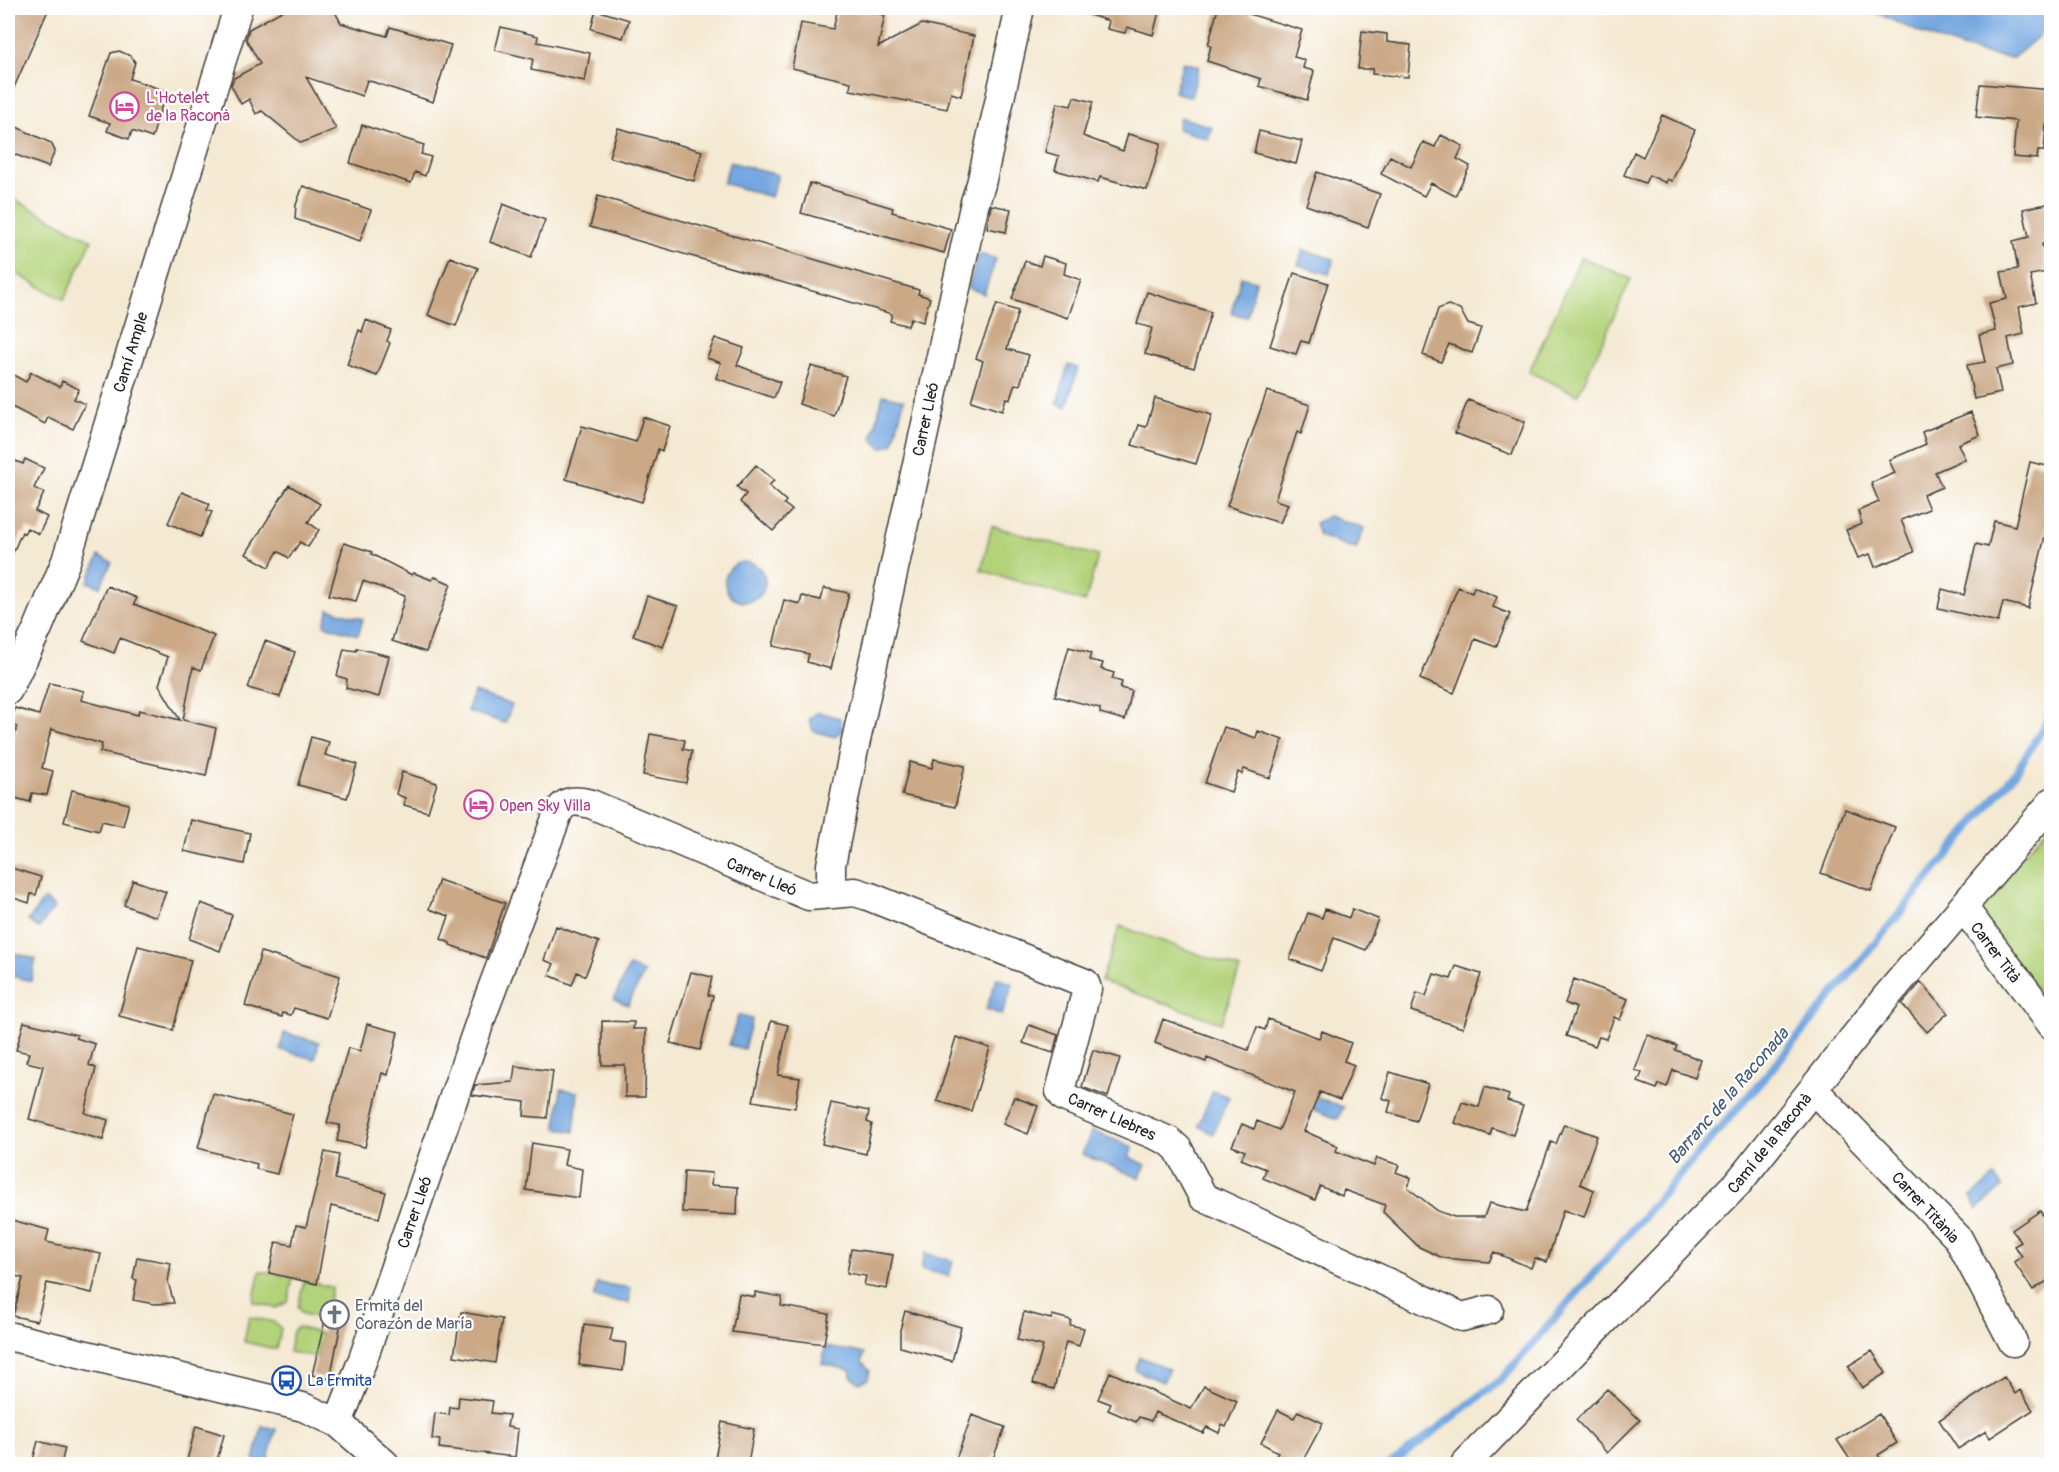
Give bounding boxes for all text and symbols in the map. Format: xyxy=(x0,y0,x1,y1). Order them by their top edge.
place label: L'Hotelet de la Raconà xyxy=(146,88,230,126)
hotel icon: L'Hotelet de la Raconà xyxy=(109,90,141,122)
street label: Camí Ample xyxy=(109,310,153,395)
street label: Carrer Lleó xyxy=(908,380,944,458)
hotel icon: Open Sky Villa xyxy=(462,789,494,821)
place label: Open Sky Villa xyxy=(499,796,591,816)
street label: Carrer Lleó xyxy=(723,853,800,901)
street label: Carrer Tità xyxy=(1966,918,2025,987)
water label: Barranc de la Raconada xyxy=(1663,1022,1795,1170)
street label: Carrer Llebres xyxy=(1064,1089,1159,1145)
street label: Camí de la Raconà xyxy=(1723,1089,1816,1198)
street label: Carrer Titània xyxy=(1887,1168,1963,1248)
street label: Carrer Lleó xyxy=(393,1173,437,1251)
place label: Ermita del Corazón de María xyxy=(355,1296,472,1334)
church icon: Ermita del Corazón de María xyxy=(318,1298,350,1330)
bus stop icon: La Ermita xyxy=(270,1364,302,1396)
place label: La Ermita xyxy=(307,1371,372,1391)

